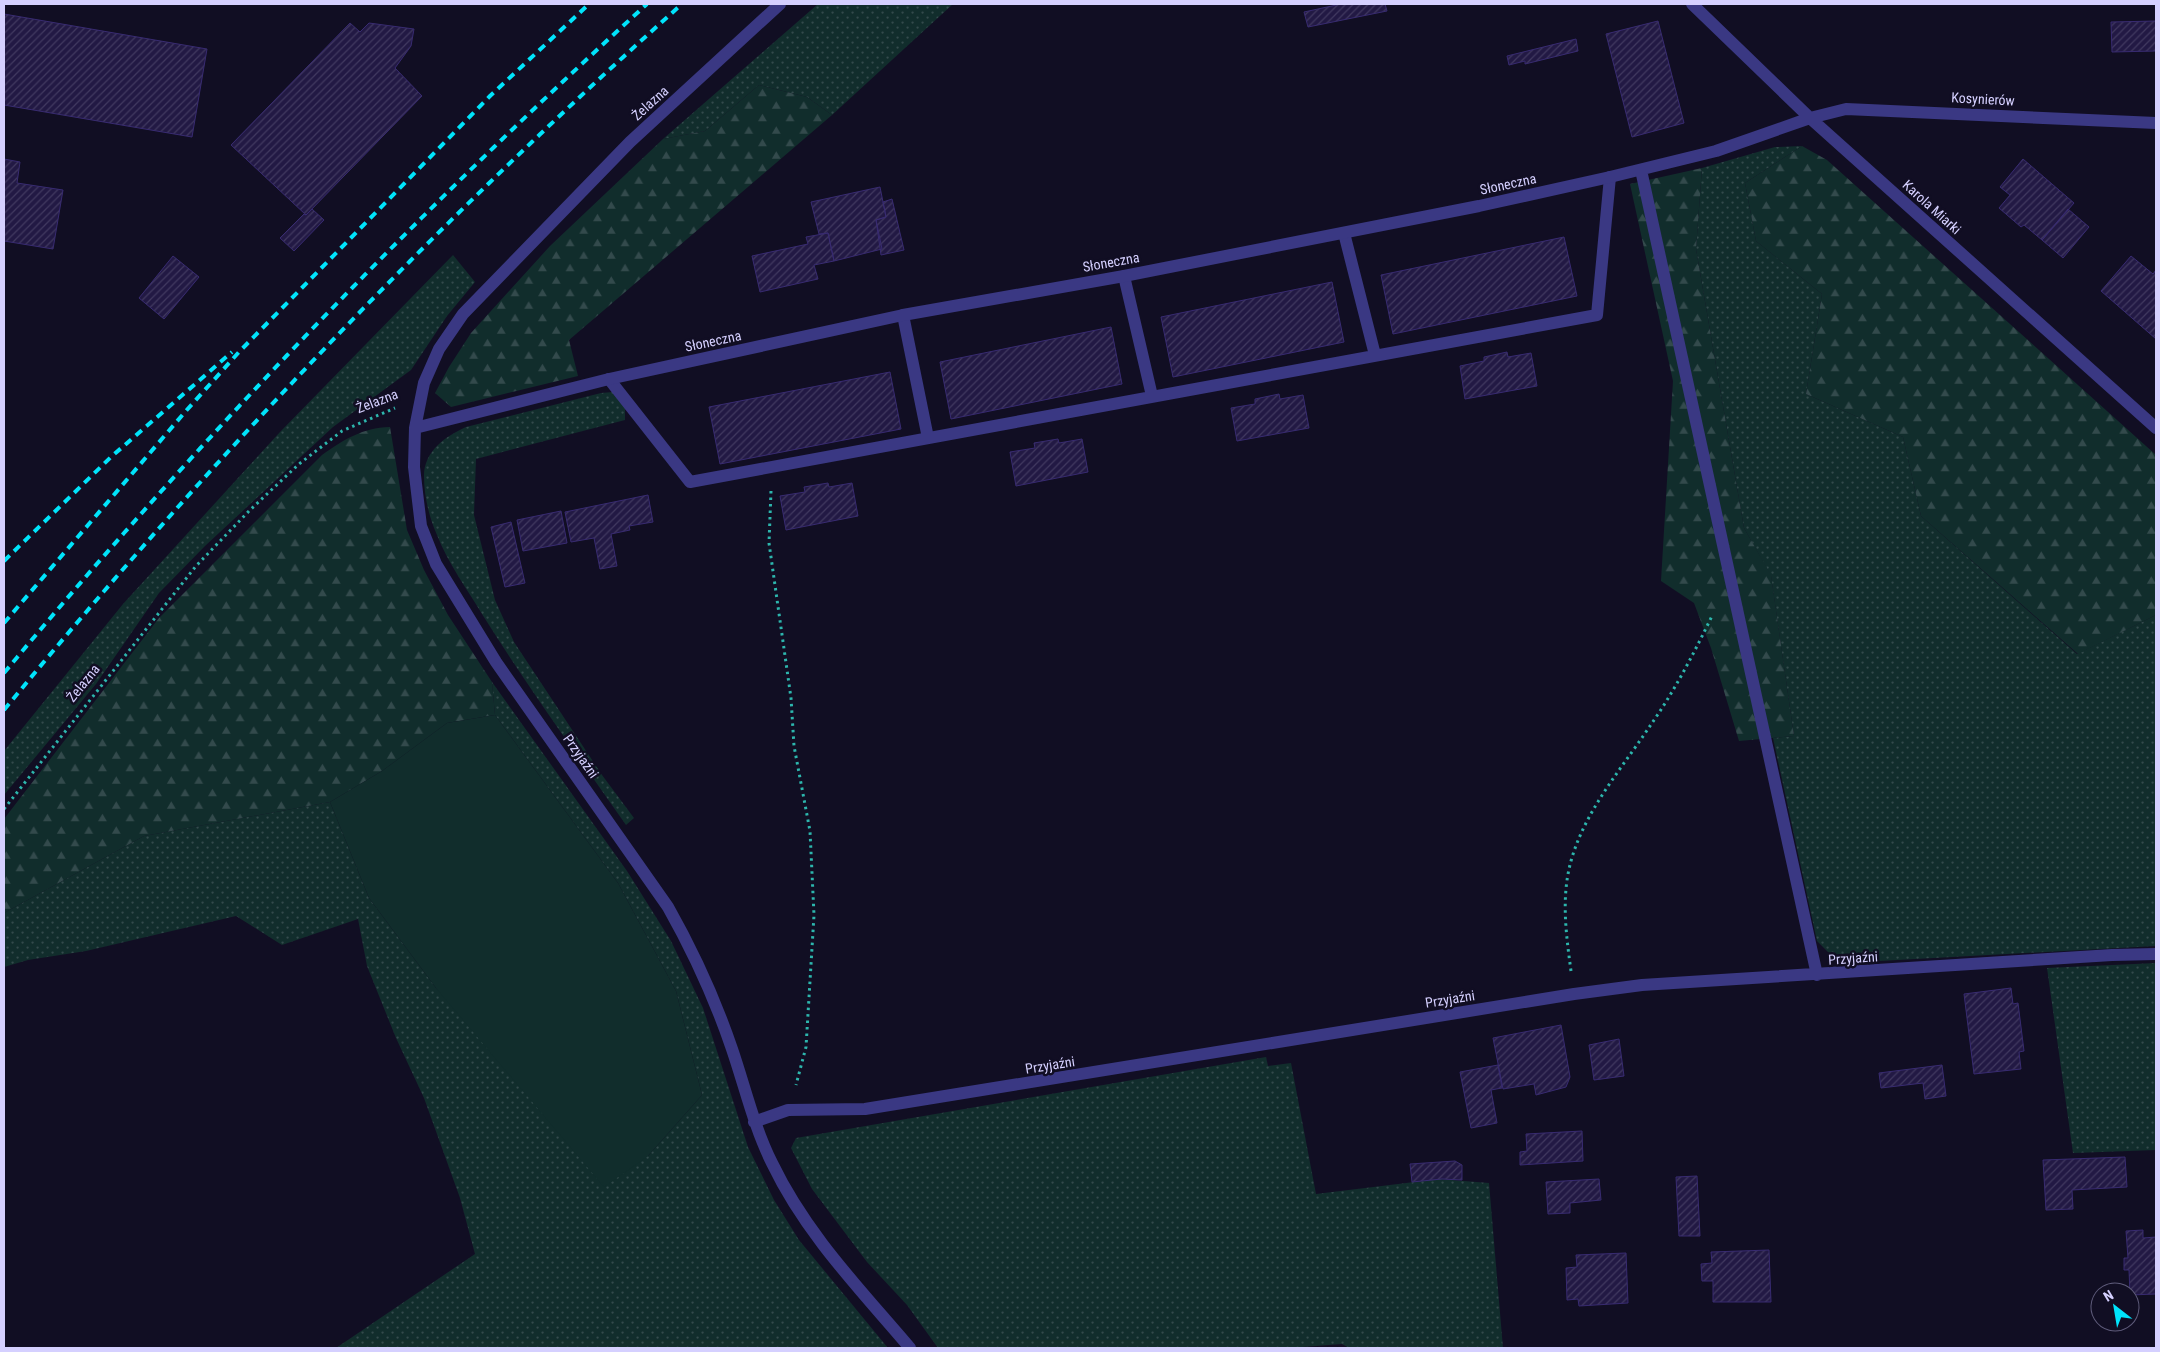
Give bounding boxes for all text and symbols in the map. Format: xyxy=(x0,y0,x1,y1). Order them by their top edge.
street label: Żelazna xyxy=(629,83,671,123)
street label: Kosynierów xyxy=(1951,89,2015,109)
street label: Słoneczna xyxy=(1478,170,1538,198)
street label: Karola Miarki xyxy=(1900,177,1964,237)
street label: Słoneczna xyxy=(1081,249,1141,275)
street label: Słoneczna xyxy=(683,327,743,355)
street label: Żelazna xyxy=(354,386,400,416)
street label: Żelazna xyxy=(63,661,103,705)
street label: Przyjaźni xyxy=(560,731,602,781)
street label: Przyjaźni xyxy=(1828,948,1878,968)
street label: Przyjaźni xyxy=(1424,987,1476,1011)
street label: Przyjaźni xyxy=(1024,1053,1076,1077)
north arrow xyxy=(2090,1282,2140,1332)
text: N xyxy=(2101,1287,2116,1305)

